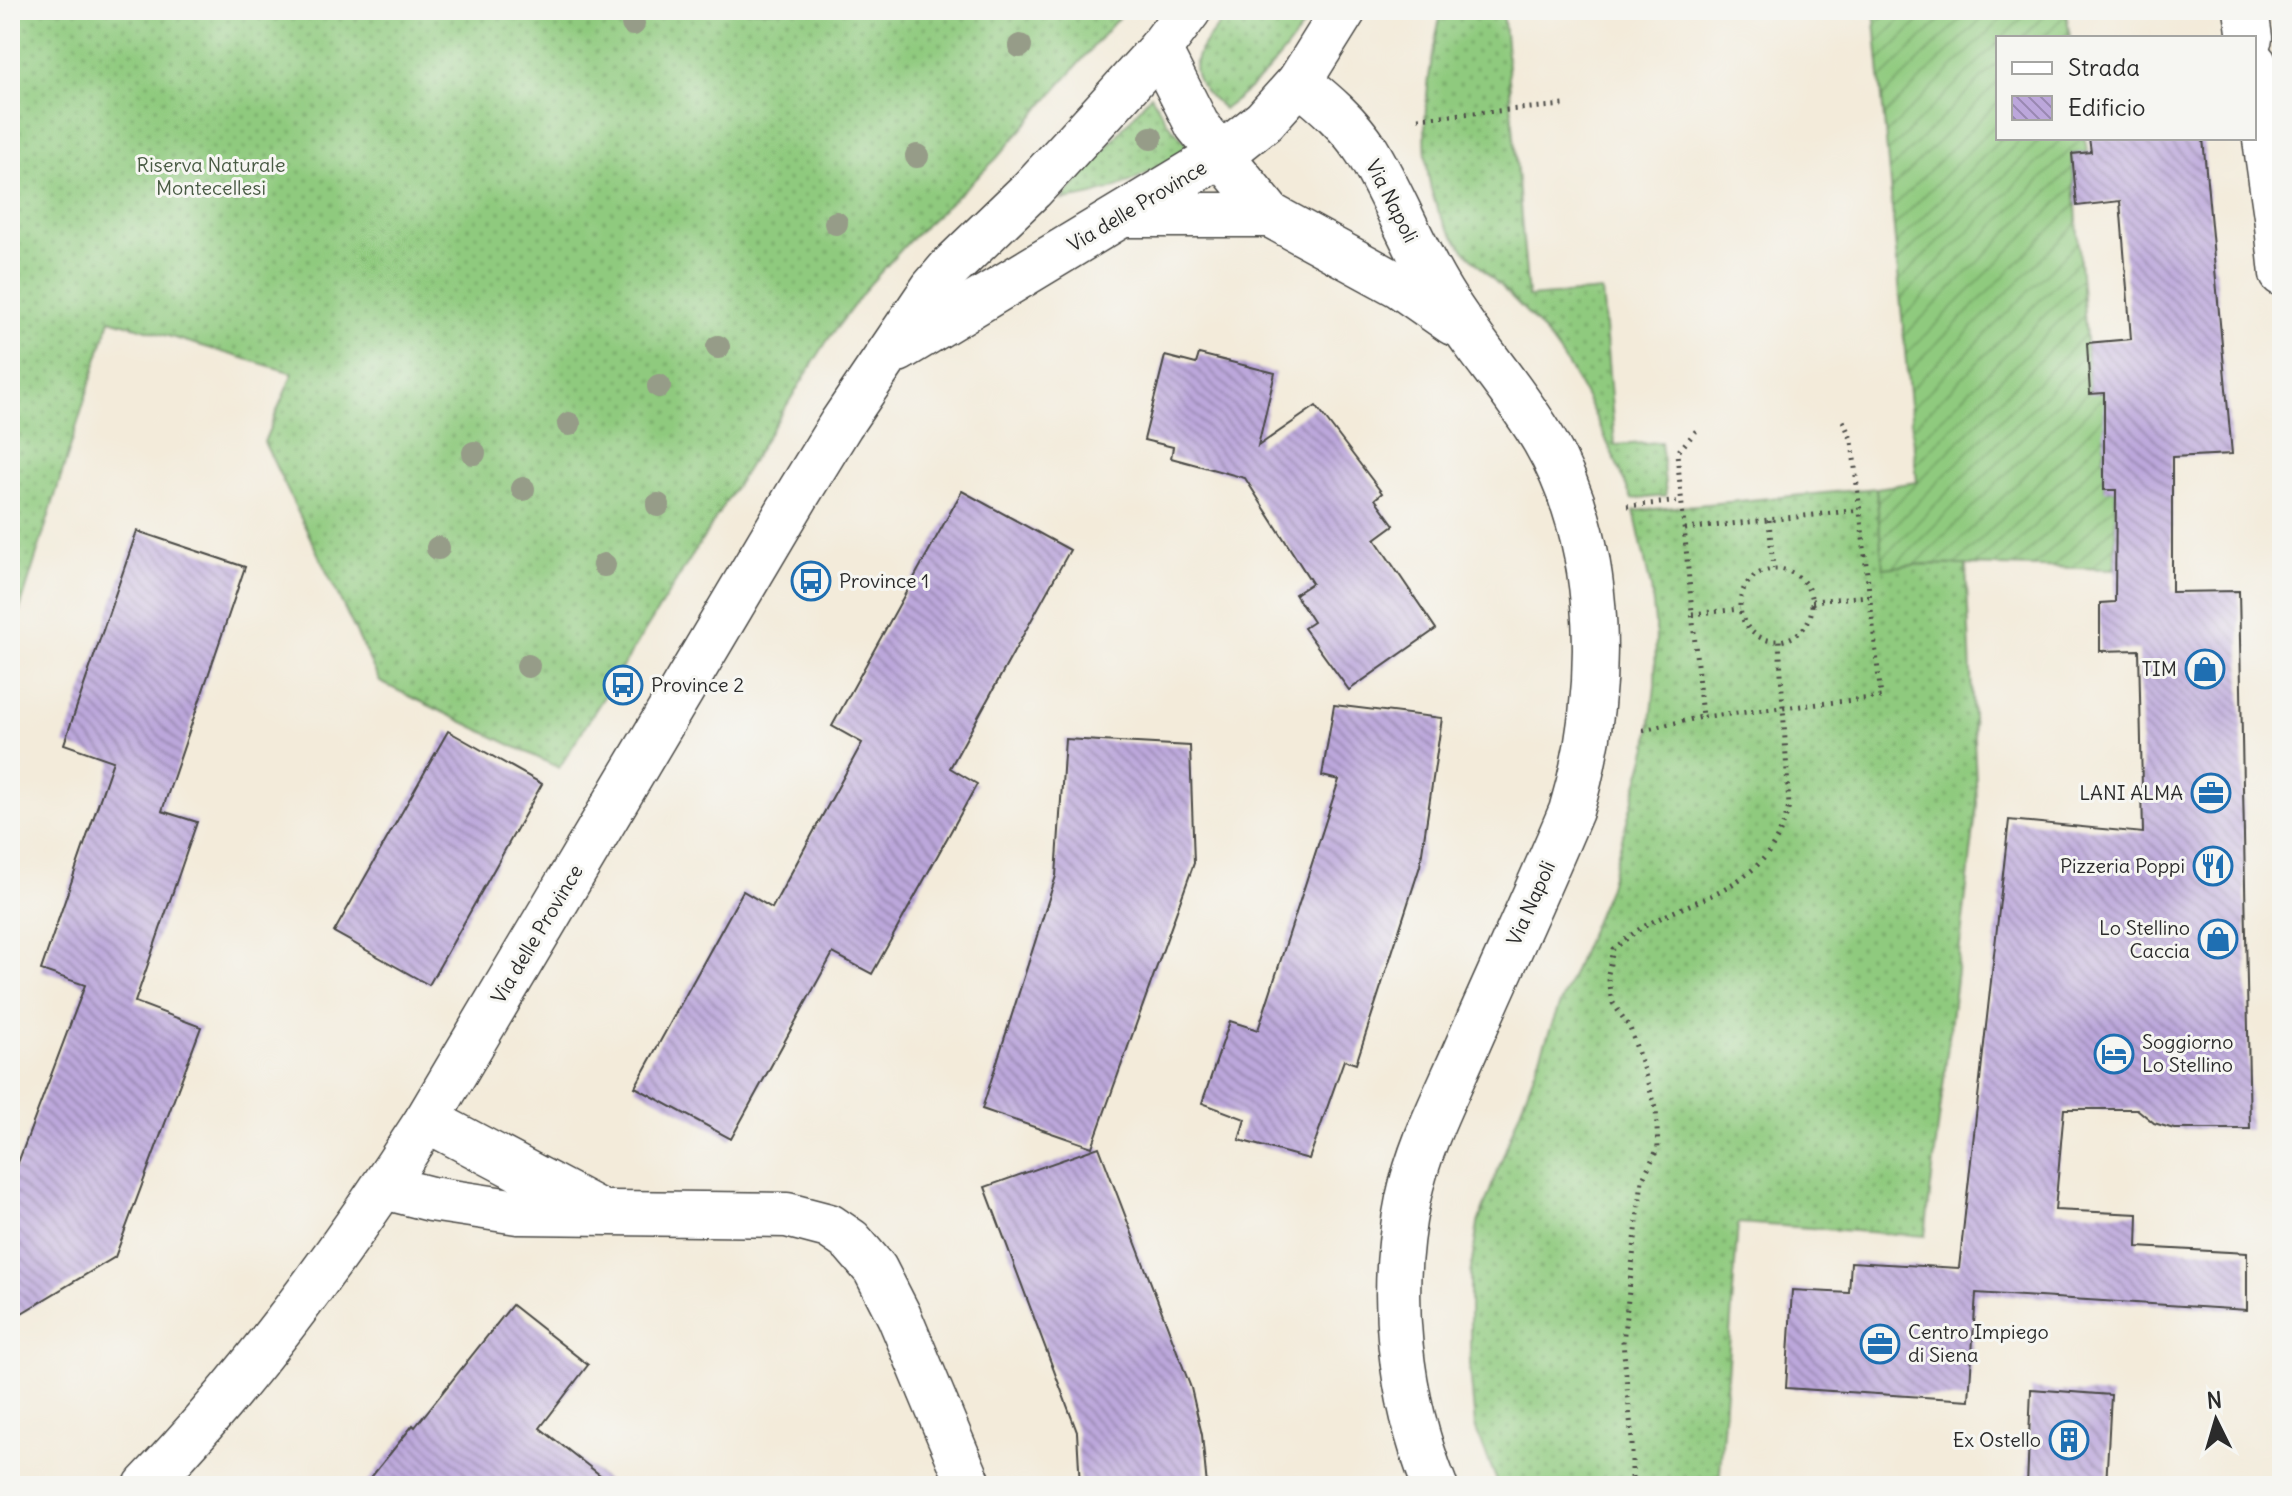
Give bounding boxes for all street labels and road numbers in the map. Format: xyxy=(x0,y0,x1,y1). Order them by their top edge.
street label: Via delle Province xyxy=(1063,154,1211,257)
street label: Via Napoli xyxy=(1361,155,1424,246)
street label: Via Napoli xyxy=(1501,857,1560,949)
street label: Via delle Province xyxy=(485,860,588,1008)

